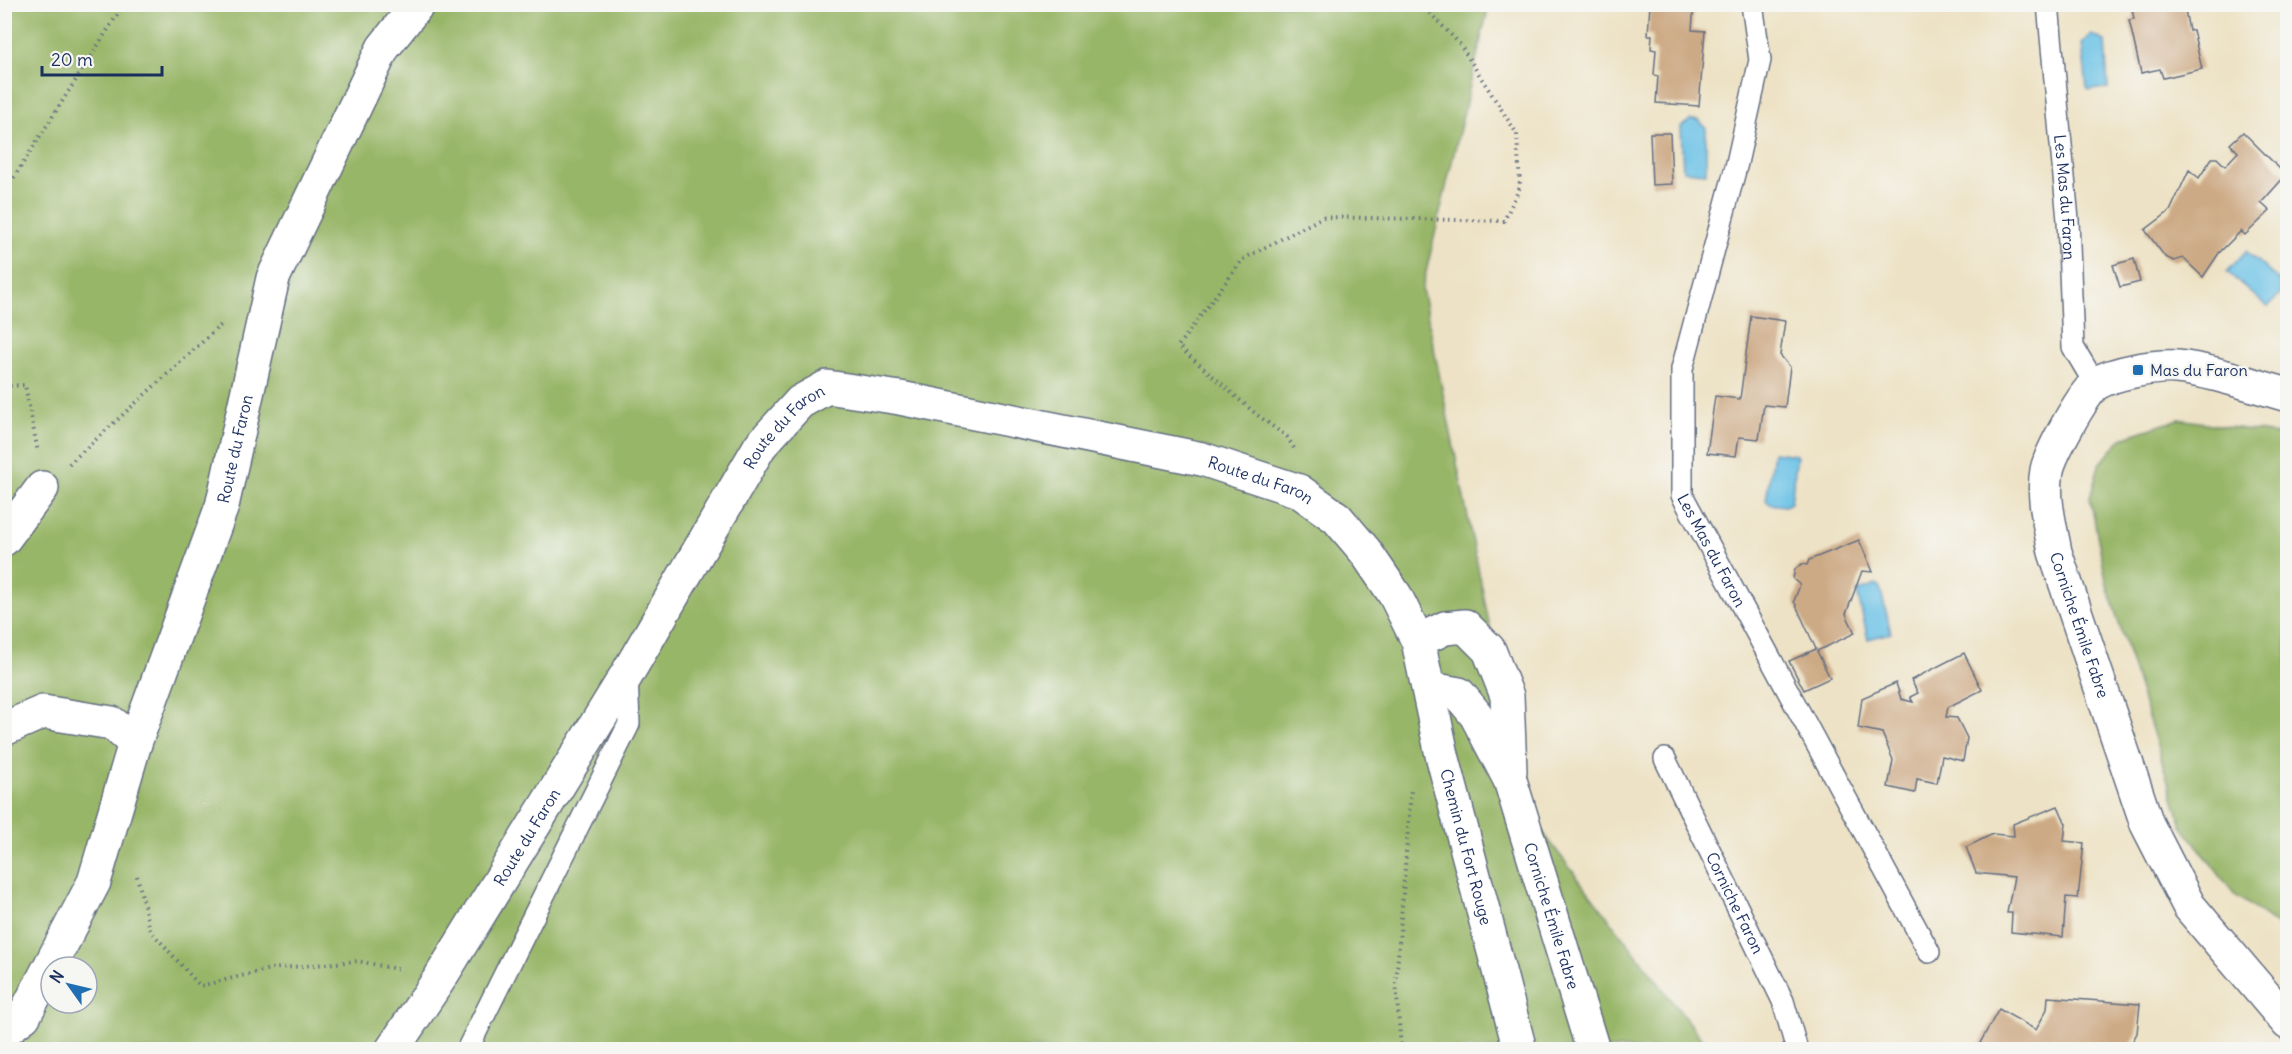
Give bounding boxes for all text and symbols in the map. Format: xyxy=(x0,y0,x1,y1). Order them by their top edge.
scale bar xyxy=(42,39,162,77)
text: 20 m xyxy=(51,48,93,71)
street label: Les Mas du Faron xyxy=(2050,134,2080,260)
place label: Mas du Faron xyxy=(2150,360,2248,380)
marker: Mas du Faron xyxy=(2131,363,2145,377)
street label: Route du Faron xyxy=(739,380,828,472)
street label: Route du Faron xyxy=(213,393,257,505)
street label: Route du Faron xyxy=(1205,452,1317,508)
street label: Les Mas du Faron xyxy=(1673,490,1750,610)
street label: Corniche Émile Fabre xyxy=(2046,549,2114,700)
street label: Chemin du Fort Rouge xyxy=(1436,767,1497,927)
street label: Route du Faron xyxy=(489,785,564,889)
street label: Corniche Émile Fabre xyxy=(1520,840,1584,992)
street label: Corniche Faron xyxy=(1702,849,1768,957)
north arrow xyxy=(39,955,99,1015)
text: N xyxy=(45,966,68,987)

